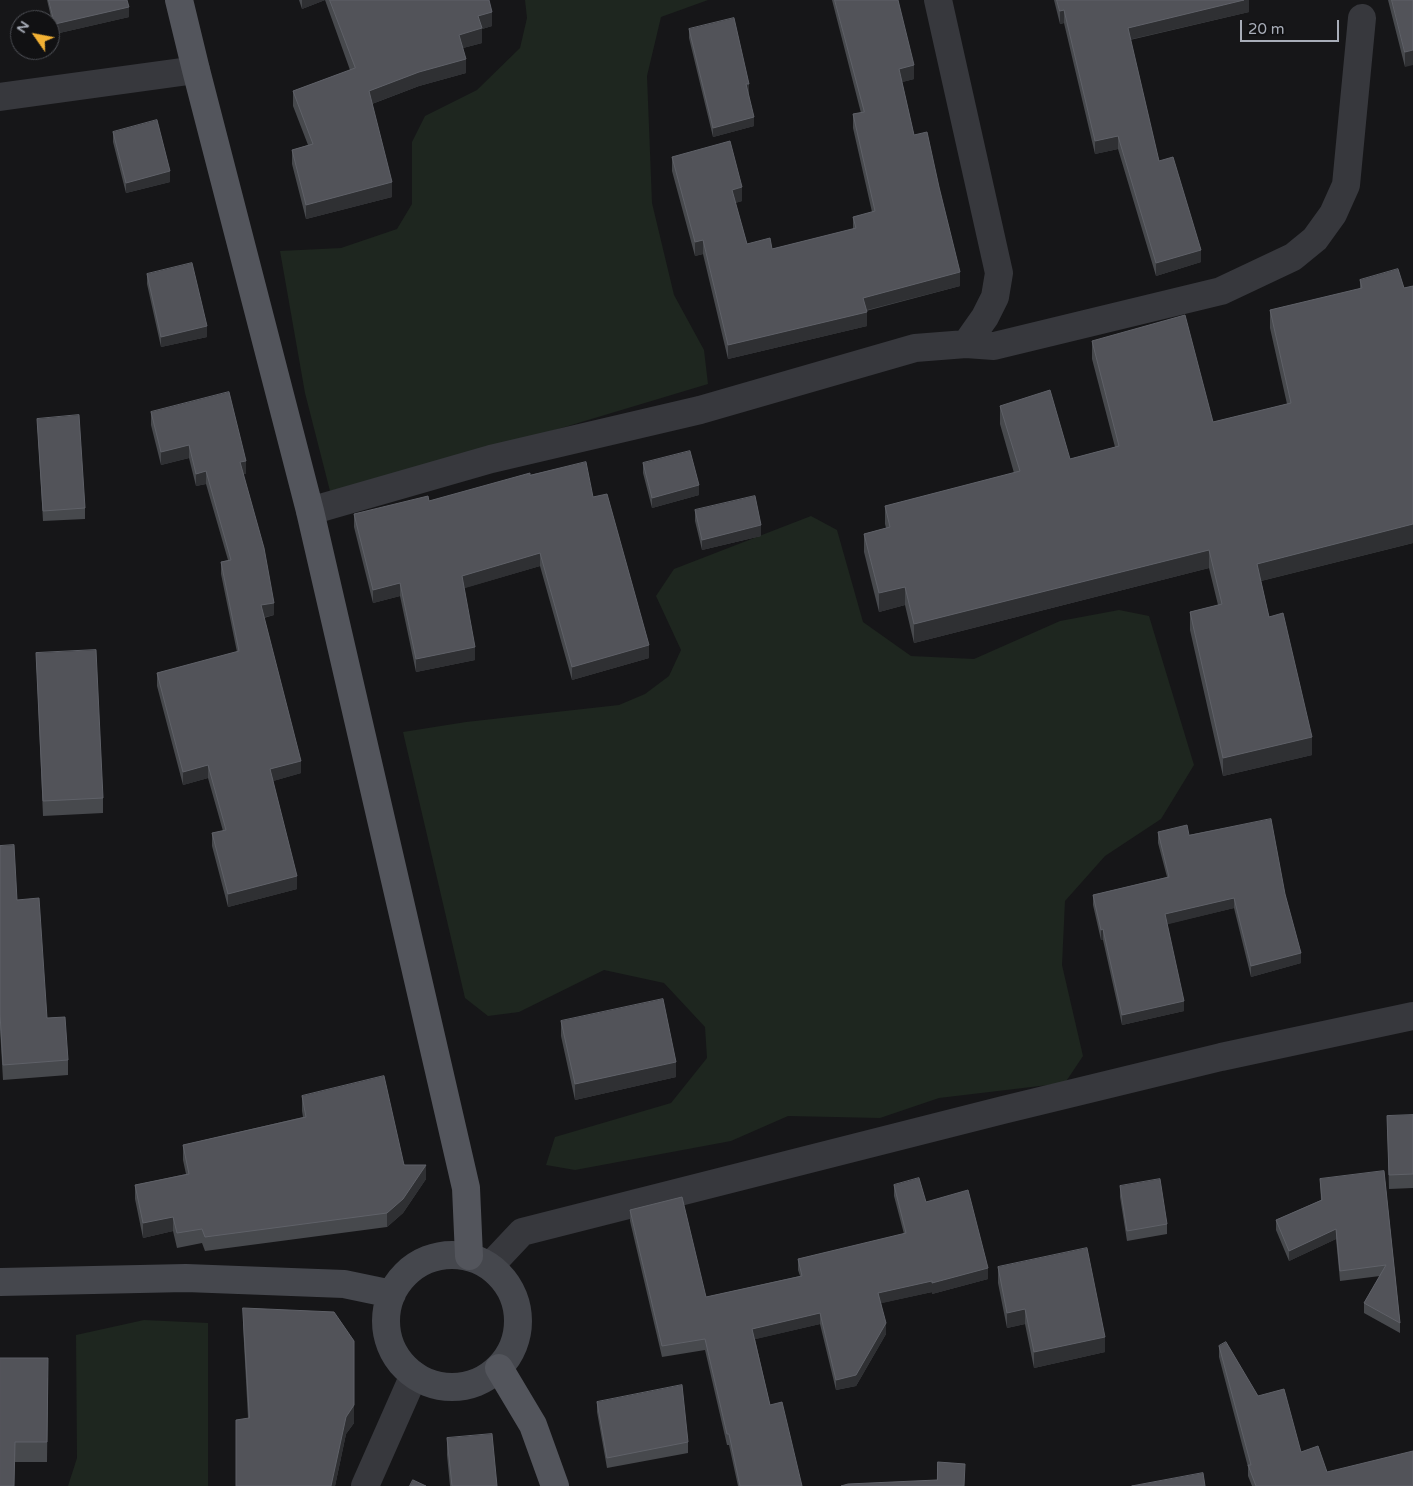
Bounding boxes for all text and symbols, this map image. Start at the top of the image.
north arrow [10,10,60,60]
scale bar [1243,10,1342,42]
text: N [13,18,33,36]
text: 20 m [1248,20,1285,38]

